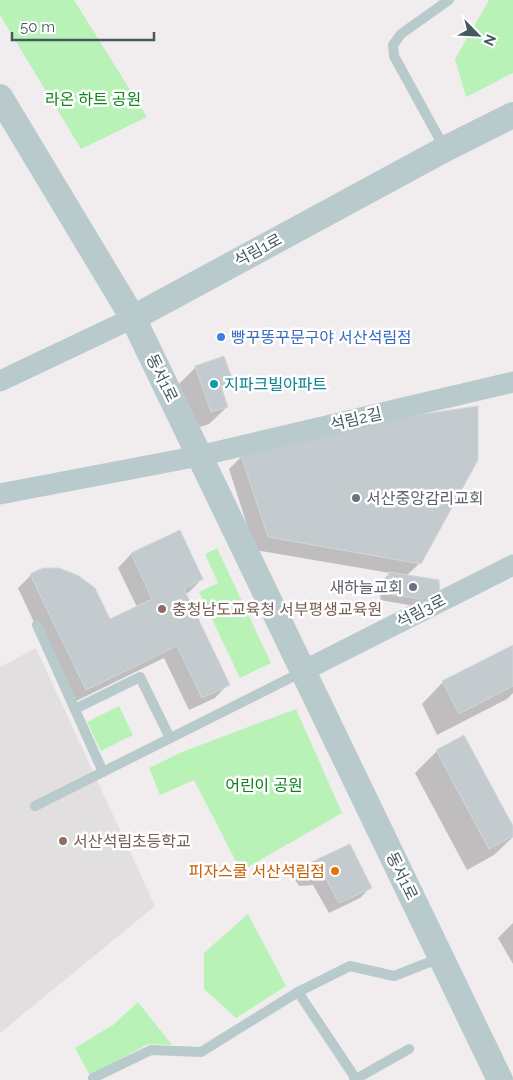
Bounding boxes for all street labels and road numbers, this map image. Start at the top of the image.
street label: 석림1로 [231,230,285,270]
street label: 동서1로 [142,351,182,405]
street label: 석림2길 [328,404,384,434]
street label: 석림3로 [393,590,449,631]
street label: 동서1로 [382,849,422,903]

